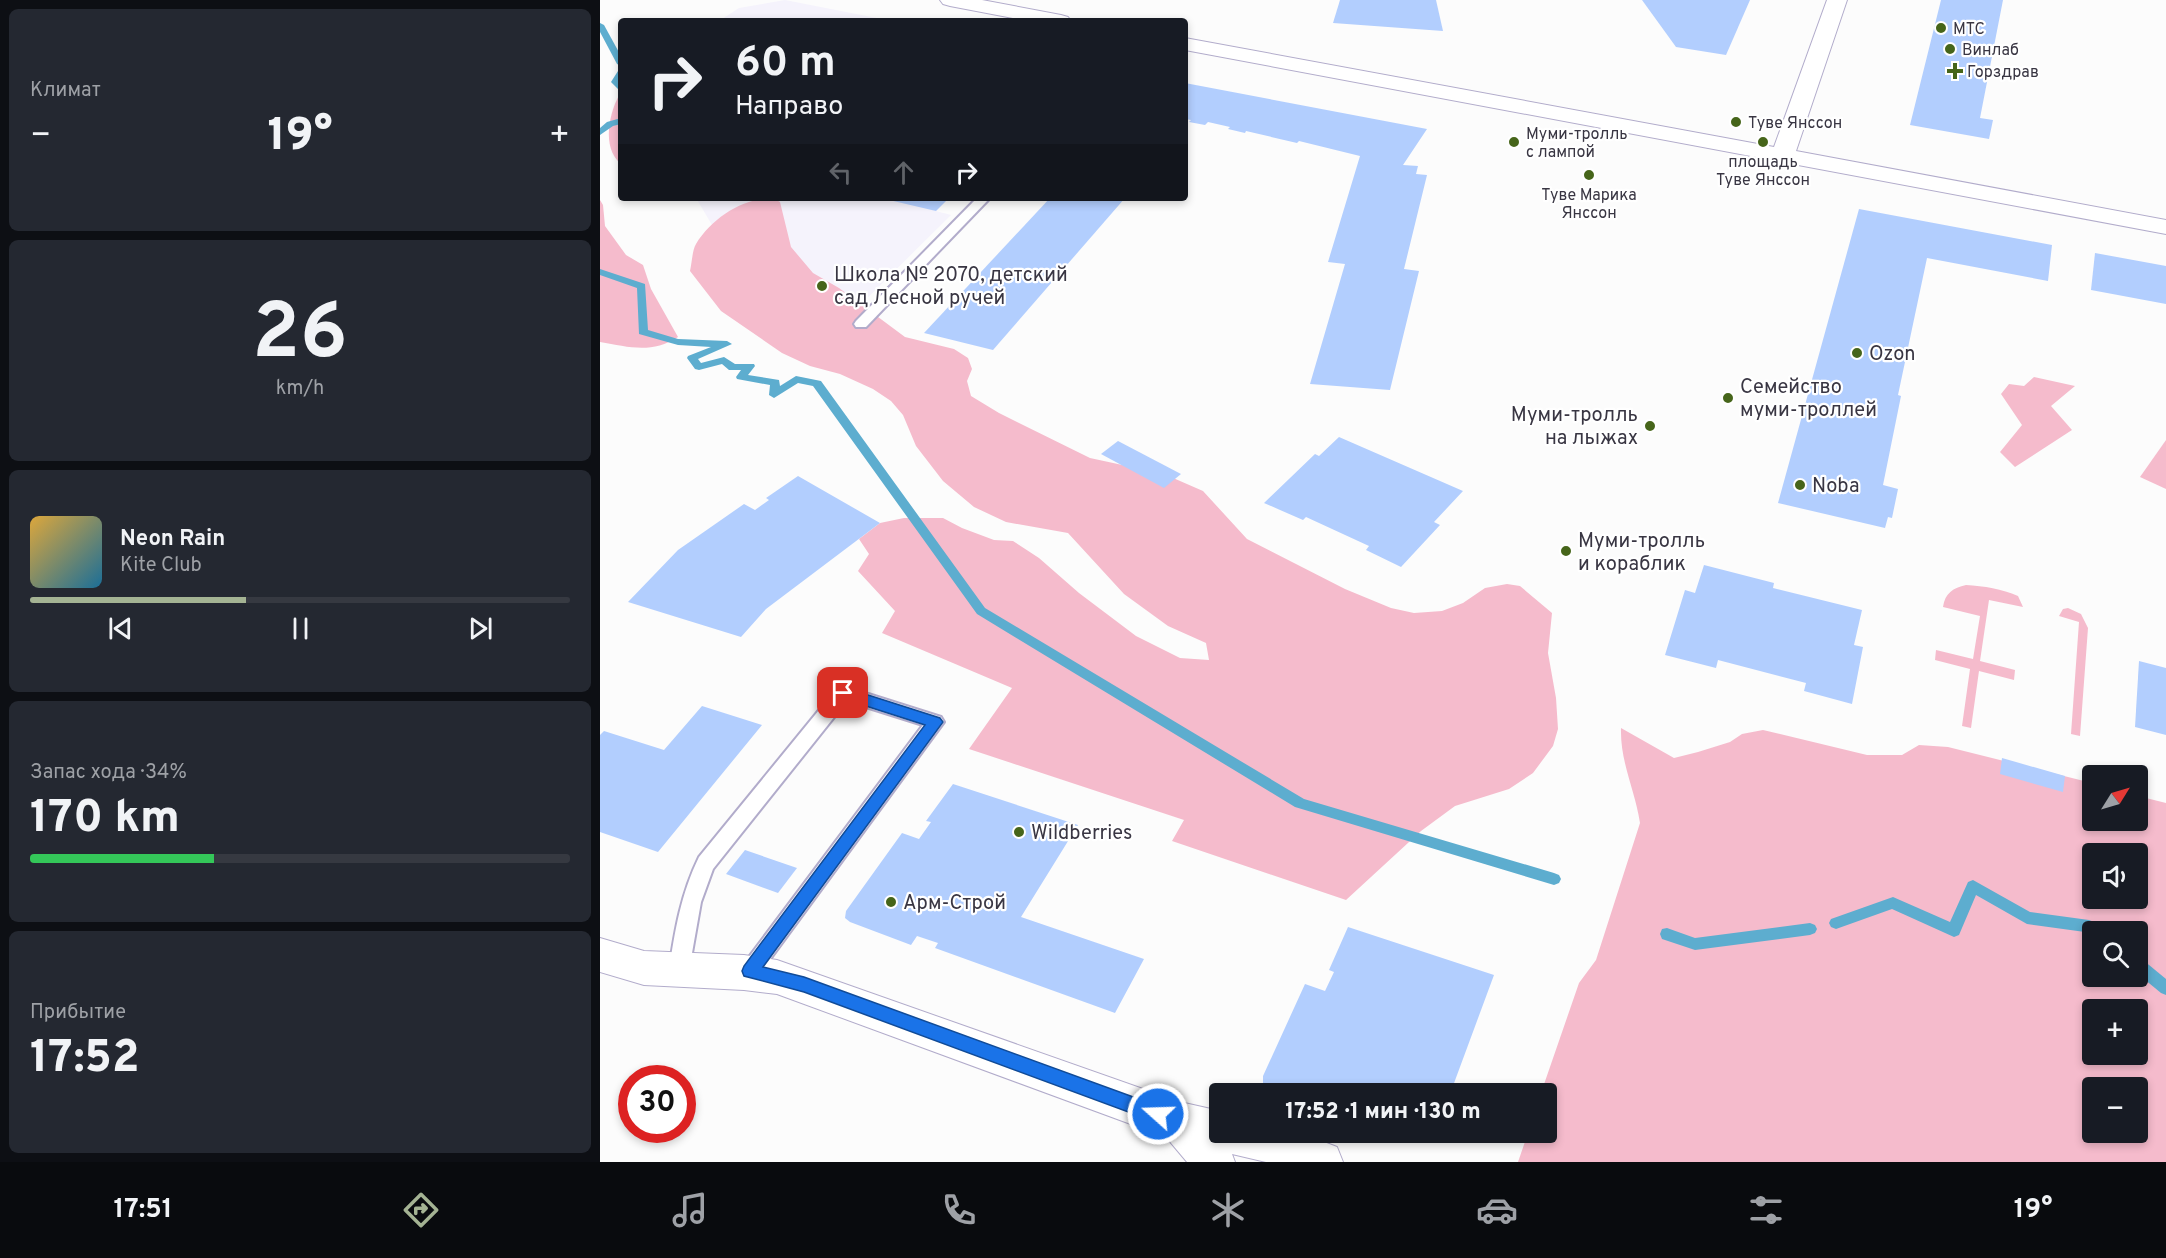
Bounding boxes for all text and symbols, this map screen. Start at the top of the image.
place label: МТС [1953,20,1985,40]
marker: МТС [1934,21,1948,35]
text: 60 m [735,38,836,91]
place label: Винлаб [1962,41,2019,61]
icon: right [636,42,714,120]
marker: Винлаб [1943,42,1957,56]
place label: Горздрав [1967,63,2039,83]
marker: Горздрав [1948,64,1962,78]
text: Климат [30,78,101,104]
text: Направо [735,90,843,124]
text: 19° [267,109,333,166]
place label: Туве Янссон [1748,114,1842,134]
marker: Туве Янссон [1729,115,1743,129]
text: − [30,116,51,158]
text: + [549,116,570,158]
place label: Муми-тролль с лампой [1526,125,1628,163]
marker: Муми-тролль с лампой [1507,135,1521,149]
marker: площадь Туве Янссон [1756,135,1770,149]
place label: площадь Туве Янссон [1716,153,1810,191]
icon: left [824,156,857,189]
icon: ahead [887,156,920,189]
icon: right [950,156,983,189]
marker: Туве Марика Янссон [1582,168,1596,182]
place label: Туве Марика Янссон [1541,186,1637,224]
place label: Школа № 2070, детский сад Лесной ручей [834,263,1068,312]
marker: Школа № 2070, детский сад Лесной ручей [815,279,829,293]
text: 26 [252,287,348,386]
place label: Ozon [1869,342,1915,368]
marker: Ozon [1850,346,1864,360]
place label: Семейство муми-троллей [1740,375,1877,424]
text: km/h [276,376,324,402]
marker: Семейство муми-троллей [1721,391,1735,405]
place label: Муми-тролль на лыжах [1511,403,1638,452]
marker: Муми-тролль на лыжах [1643,419,1657,433]
place label: Noba [1812,474,1859,500]
marker: Noba [1793,478,1807,492]
text: Neon Rain [120,526,225,553]
place label: Муми-тролль и кораблик [1578,529,1705,578]
marker: Муми-тролль и кораблик [1559,544,1573,558]
text: Kite Club [120,553,202,579]
icon: previous [104,612,137,645]
icon: pause [284,612,317,645]
icon: next [464,612,497,645]
pin [817,667,868,718]
icon: arrive [826,676,859,709]
text: Запас хода · 34% [30,760,187,786]
north arrow [2082,765,2148,831]
map controls [2082,765,2148,1143]
text: 170 km [30,791,180,848]
place label: Wildberries [1031,821,1132,847]
marker: Wildberries [1012,825,1026,839]
button: sound [2082,843,2148,909]
place label: Арм-Строй [903,891,1006,917]
marker: Арм-Строй [884,895,898,909]
button: search [2082,921,2148,987]
button: + [2082,999,2148,1065]
text: Прибытие [30,1000,126,1026]
text: 17:52 [30,1031,140,1088]
speed limit sign: 30 [618,1065,696,1143]
button: − [2082,1077,2148,1143]
position arrow [1126,1082,1190,1146]
text: 17:52 · 1 мин · 130 m [1285,1099,1481,1126]
icon: directions [400,1189,442,1231]
icon: music [669,1189,711,1231]
icon: phone [938,1189,980,1231]
icon: climate [1207,1189,1249,1231]
icon: car [1476,1189,1518,1231]
icon: filters [1745,1189,1787,1231]
text: 17:51 [114,1193,173,1227]
text: 19° [2014,1193,2052,1227]

